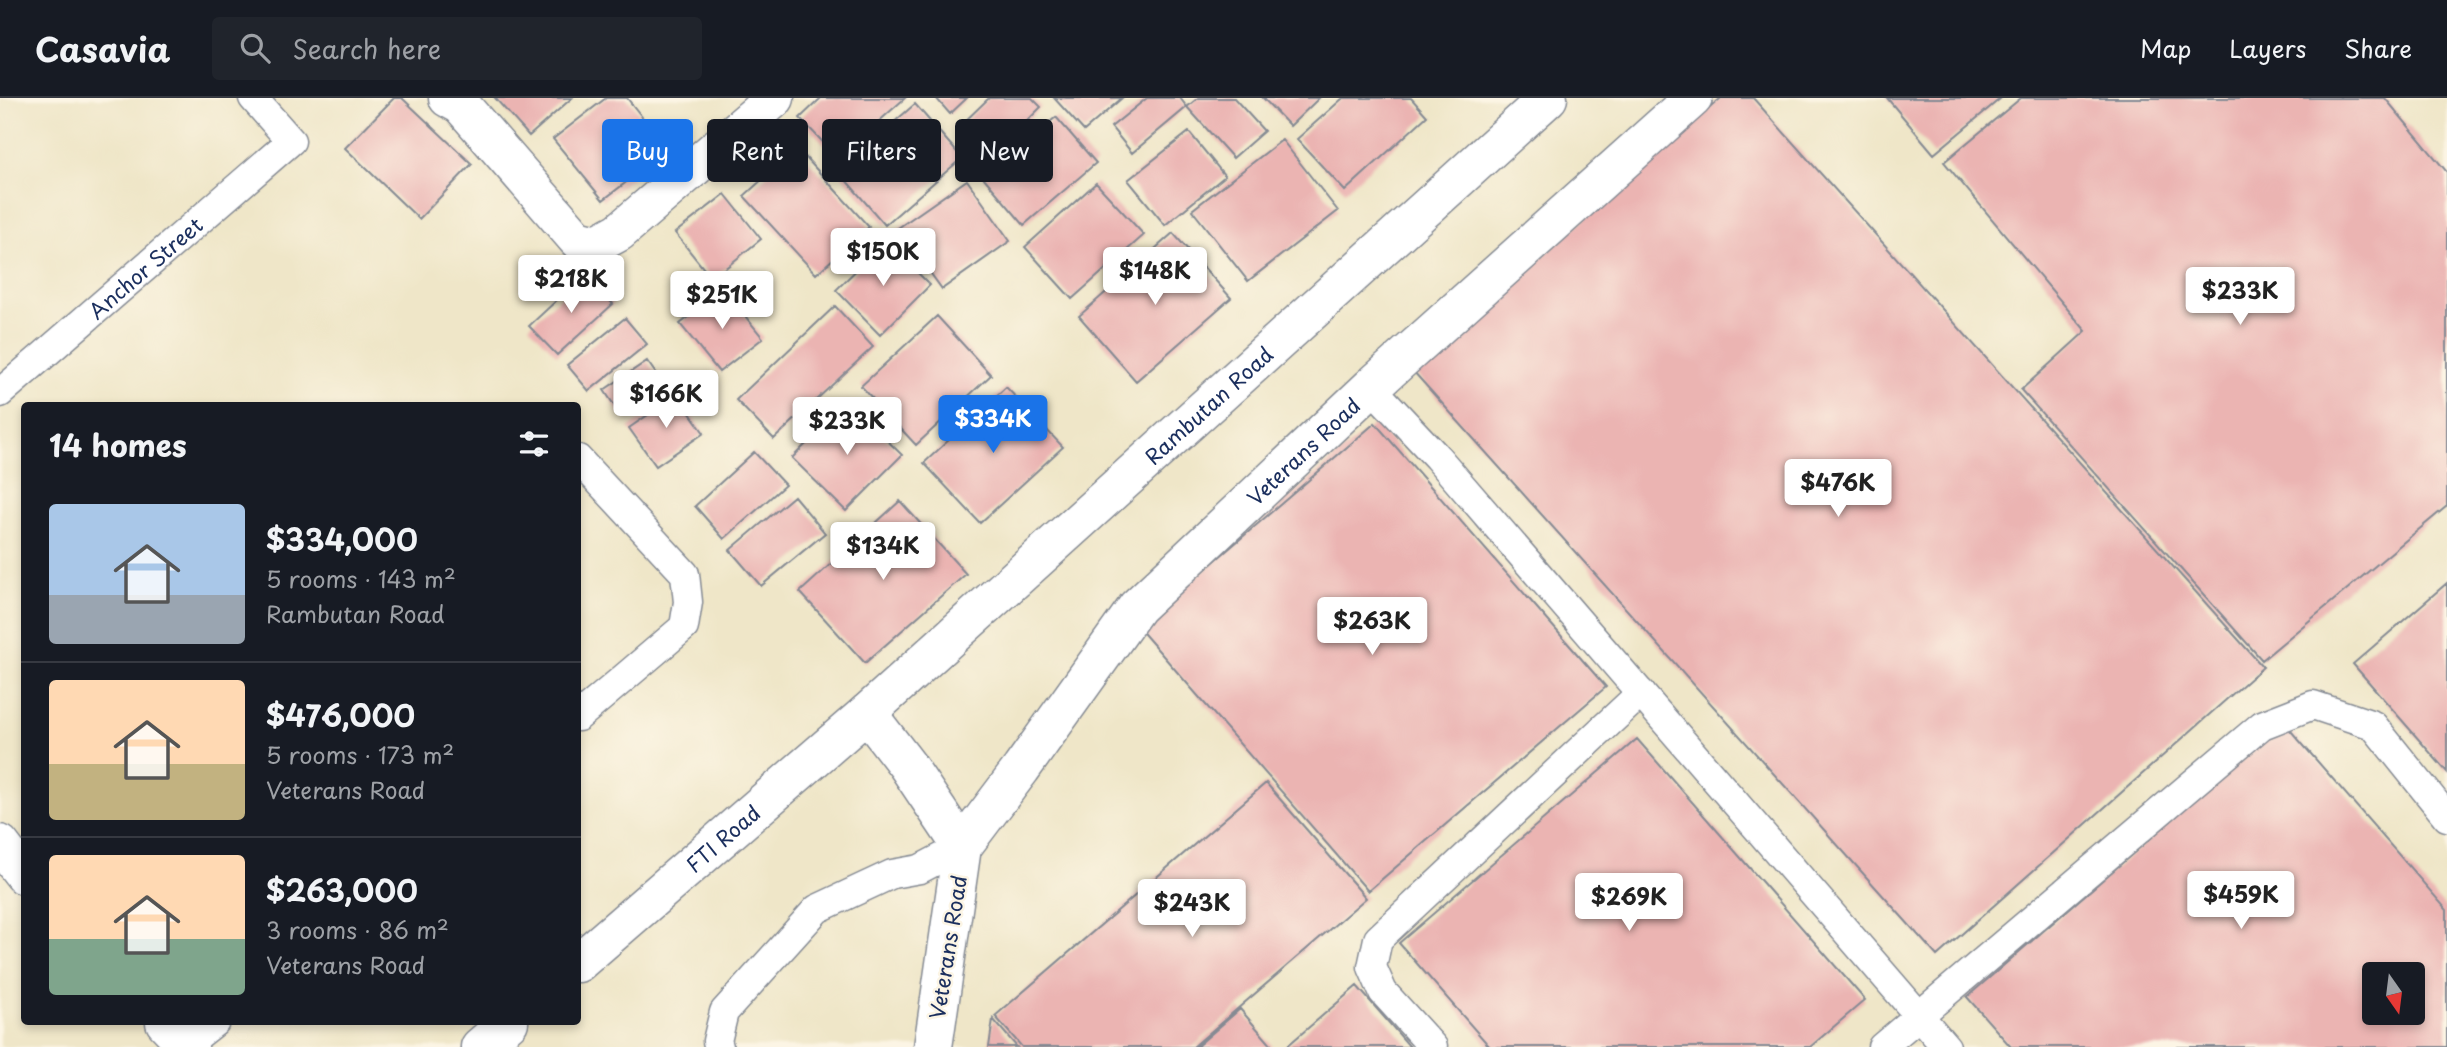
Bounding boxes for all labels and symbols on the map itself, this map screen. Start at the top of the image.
street label: Anchor Street [81,209,209,326]
pin: $150K [834,228,932,288]
pin: $148K [1106,248,1204,307]
pin: $218K [522,256,620,315]
pin: $233K [2191,268,2289,327]
pin: $251K [673,272,771,331]
street label: Rambutan Road [1137,338,1280,471]
pin: $166K [617,370,715,430]
street label: Veterans Road [1239,389,1367,512]
pin: $334K [944,396,1042,455]
pin: $233K [798,398,896,457]
pin: $476K [1789,460,1887,519]
pin: $134K [834,522,932,582]
pin: $263K [1323,598,1421,657]
street label: FTI Road [678,797,767,879]
pin: $459K [2192,872,2290,931]
street label: Veterans Road [920,873,974,1021]
pin: $269K [1580,874,1678,933]
pin: $243K [1143,880,1241,939]
north arrow [2362,962,2426,1026]

